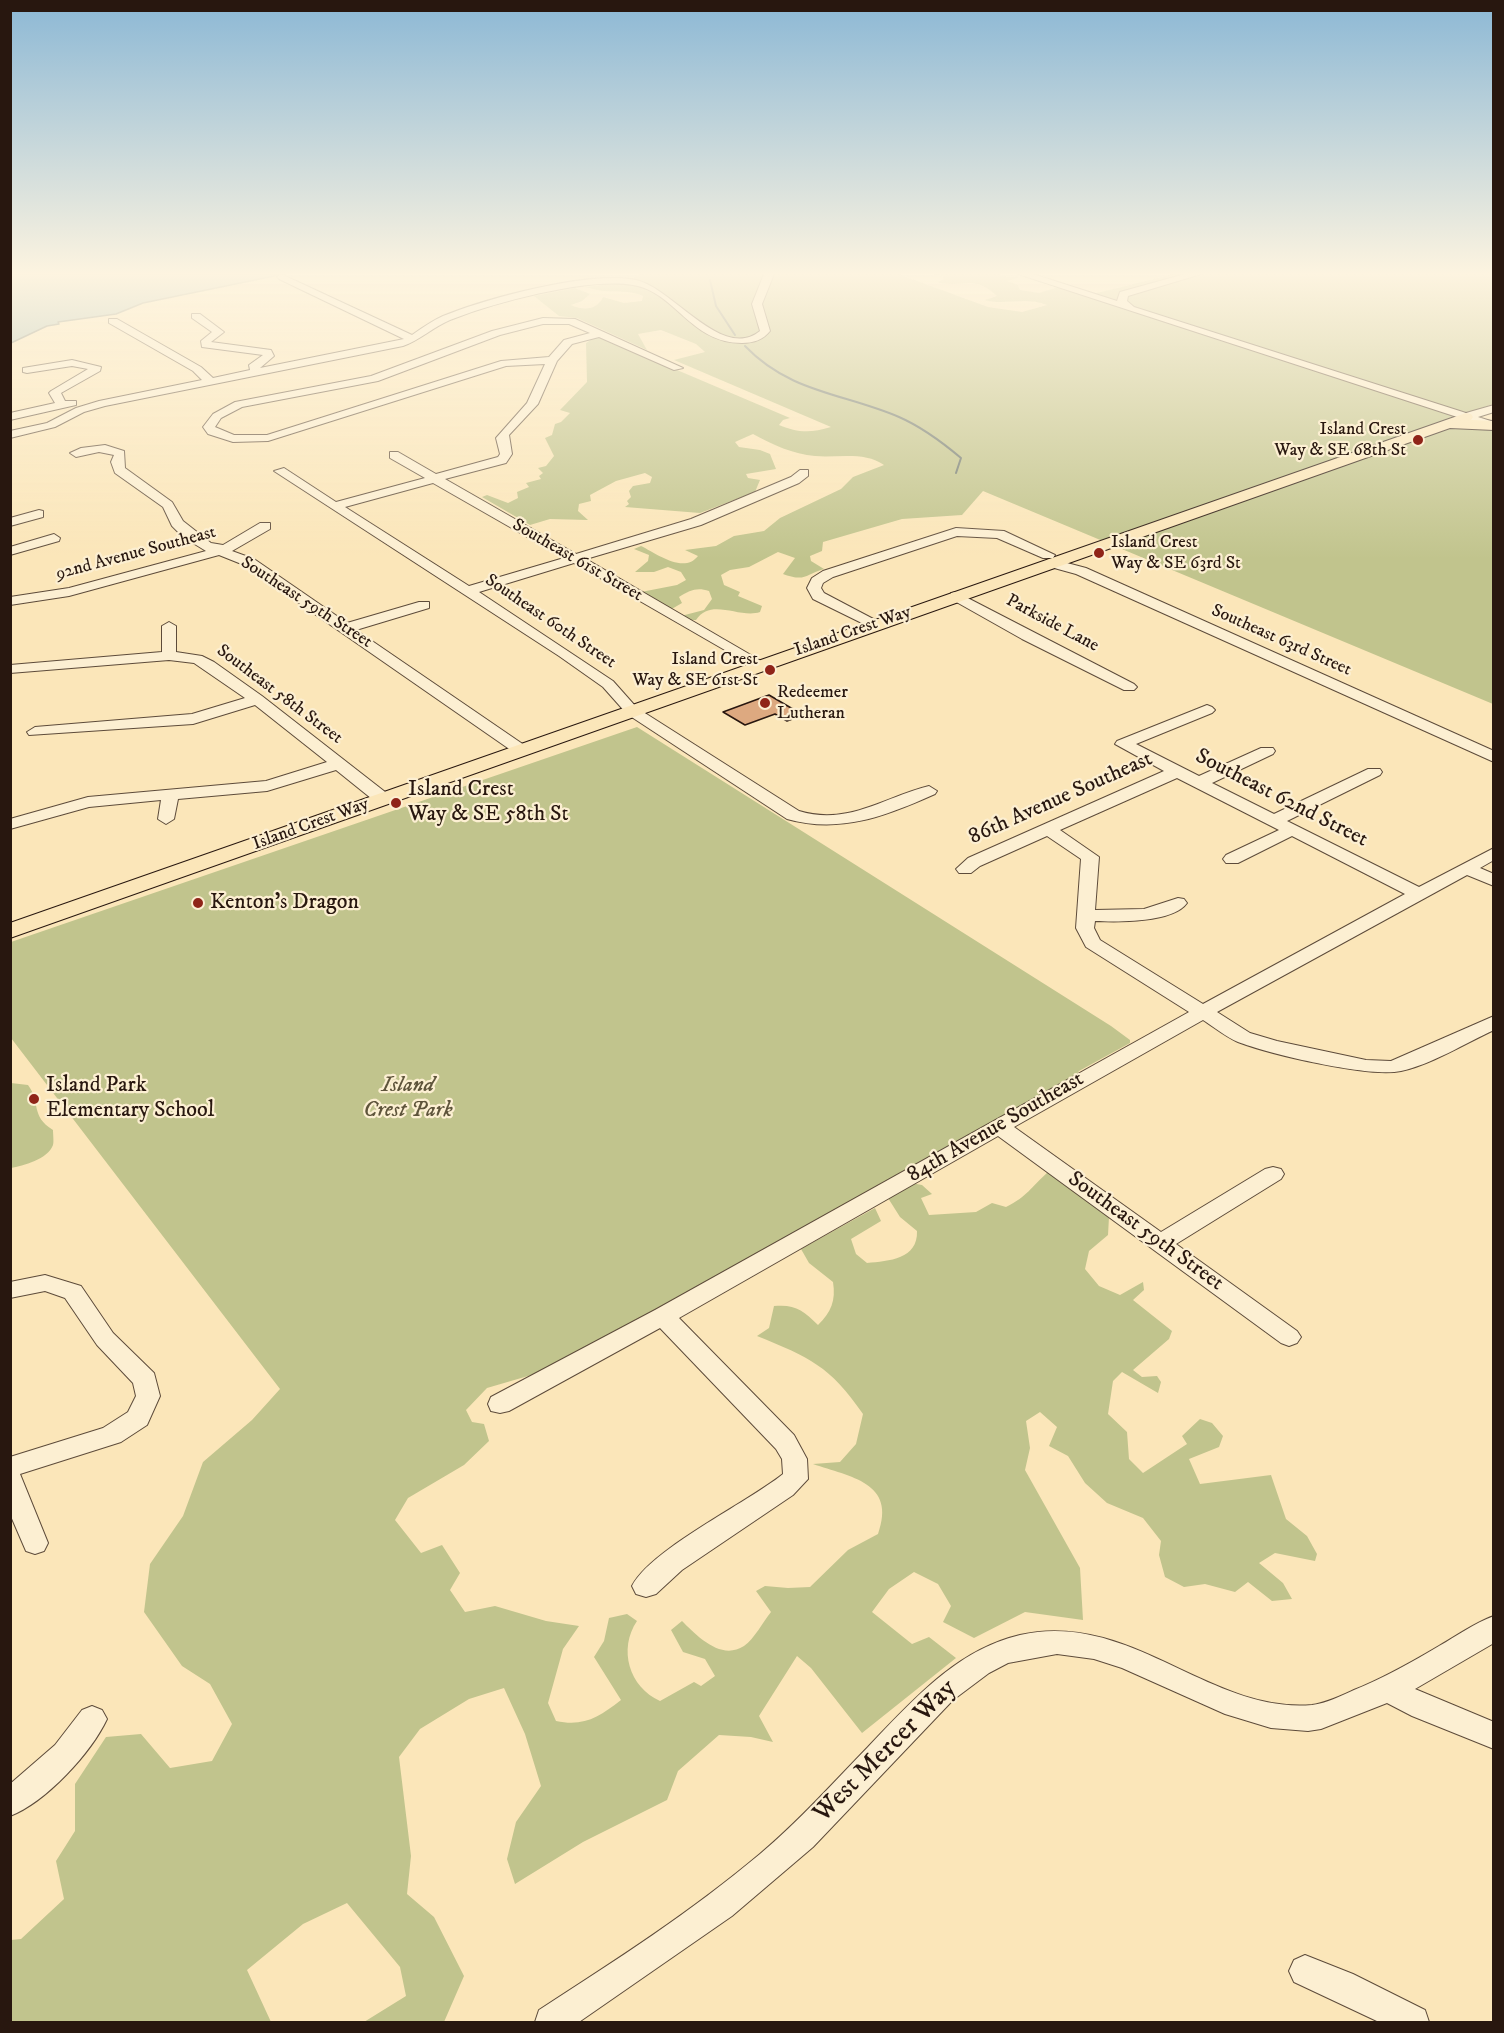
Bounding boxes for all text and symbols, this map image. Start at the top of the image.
place label: Island Crest Way & SE 68th St [1274,419,1406,462]
marker: Island Crest Way & SE 68th St [1411,433,1425,447]
street label: Southeast 61st Street [508,515,646,607]
street label: 92nd Avenue Southeast [54,522,218,586]
place label: Island Crest Way & SE 63rd St [1111,532,1241,574]
marker: Island Crest Way & SE 63rd St [1092,546,1106,560]
street label: Southeast 59th Street [236,552,376,654]
street label: Southeast 60th Street [480,570,620,674]
street label: Parkside Lane [1002,591,1102,657]
street label: Southeast 63rd Street [1208,600,1354,682]
street label: Island Crest Way [792,602,914,662]
street label: Southeast 58th Street [212,641,346,749]
place label: Island Crest Way & SE 61st St [632,649,758,692]
marker: Island Crest Way & SE 61st St [763,663,777,677]
place label: Redeemer Lutheran [777,682,848,724]
marker: Redeemer Lutheran [758,696,772,710]
street label: Southeast 62nd Street [1190,744,1372,854]
street label: 86th Avenue Southeast [965,747,1157,851]
place label: Island Crest Way & SE 58th St [408,777,568,828]
street label: Island Crest Way [250,794,372,856]
marker: Island Crest Way & SE 58th St [389,796,403,810]
place label: Kenton's Dragon [210,890,359,916]
marker: Kenton's Dragon [191,896,205,910]
street label: 84th Avenue Southeast [903,1067,1089,1189]
place label: Island Park Elementary School [46,1073,214,1124]
park label: Island Crest Park [363,1073,453,1124]
marker: Island Park Elementary School [27,1092,41,1106]
street label: Southeast 59th Street [1062,1167,1228,1297]
street label: West Mercer Way [808,1674,964,1830]

